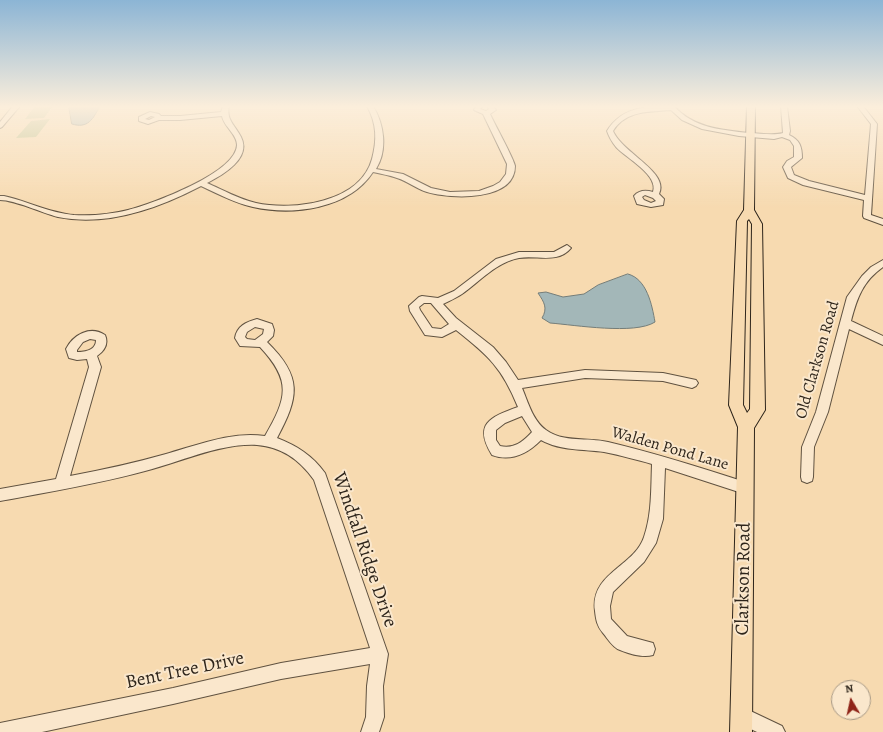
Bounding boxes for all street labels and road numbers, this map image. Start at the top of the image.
street label: Old Clarkson Road [792,299,844,421]
street label: Walden Pond Lane [609,423,731,475]
street label: Windfall Ridge Drive [327,470,401,630]
street label: Clarkson Road [732,522,756,636]
street label: Bent Tree Drive [124,647,246,695]

